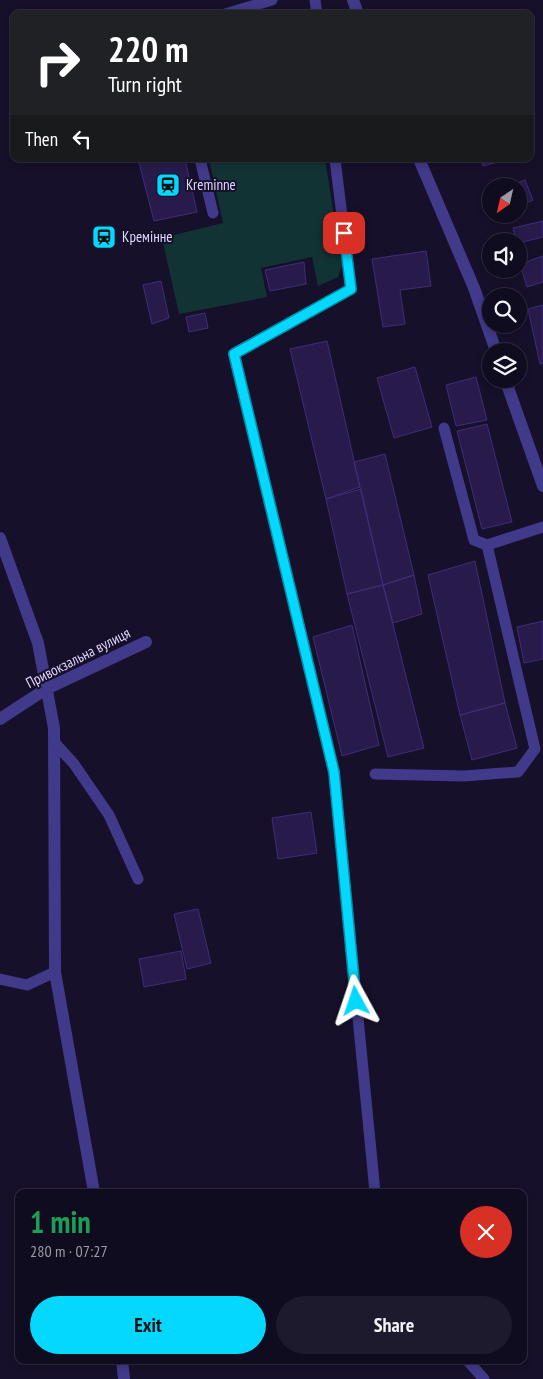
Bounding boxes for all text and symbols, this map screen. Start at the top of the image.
text: 220 m [108,26,189,72]
icon: right [25,30,90,95]
text: Turn right [108,70,182,98]
icon: left [68,125,96,153]
text: Then [25,127,58,151]
station icon: Kreminne [155,172,181,198]
place label: Kreminne [186,175,236,194]
north arrow [482,178,528,222]
map controls [482,178,527,388]
pin [323,212,365,254]
icon: arrive [330,219,358,247]
station icon: Кремінне [91,224,117,250]
place label: Кремінне [122,227,172,246]
button: sound [482,233,527,278]
button: search [482,288,527,333]
button: layers [482,343,527,388]
street label: Привокзальна вулиця [22,623,133,692]
position arrow [329,974,381,1026]
text: 1 min [30,1202,91,1241]
button: close [460,1206,512,1258]
text: 280 m · 07:27 [30,1241,108,1261]
button: Exit [30,1296,266,1354]
button: Share [276,1296,512,1354]

